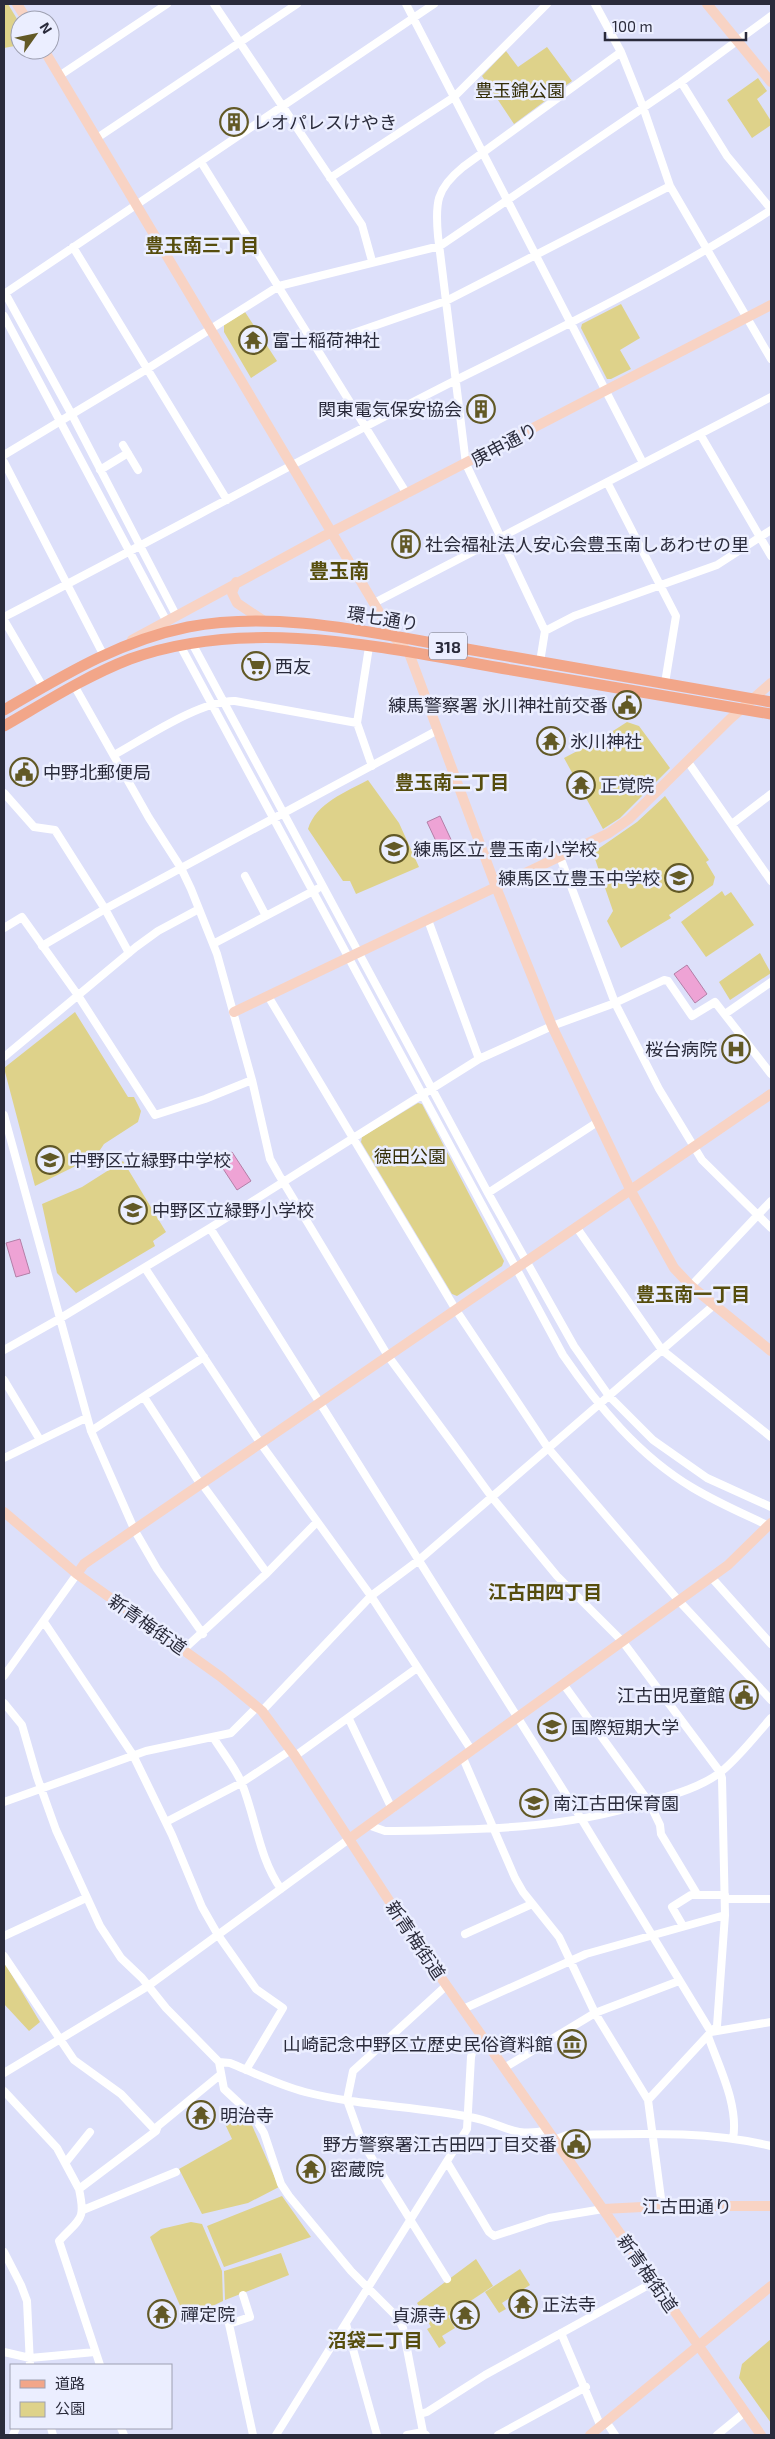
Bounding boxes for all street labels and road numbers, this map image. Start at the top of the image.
street label: 庚申通り [467,417,541,471]
street label: 環七通り [346,602,420,634]
road number: 318 [429,632,467,659]
street label: 新青梅街道 [105,1589,191,1659]
street label: 新青梅街道 [382,1897,450,1983]
street label: 江古田通り [642,2195,732,2217]
street label: 新青梅街道 [613,2230,683,2316]

